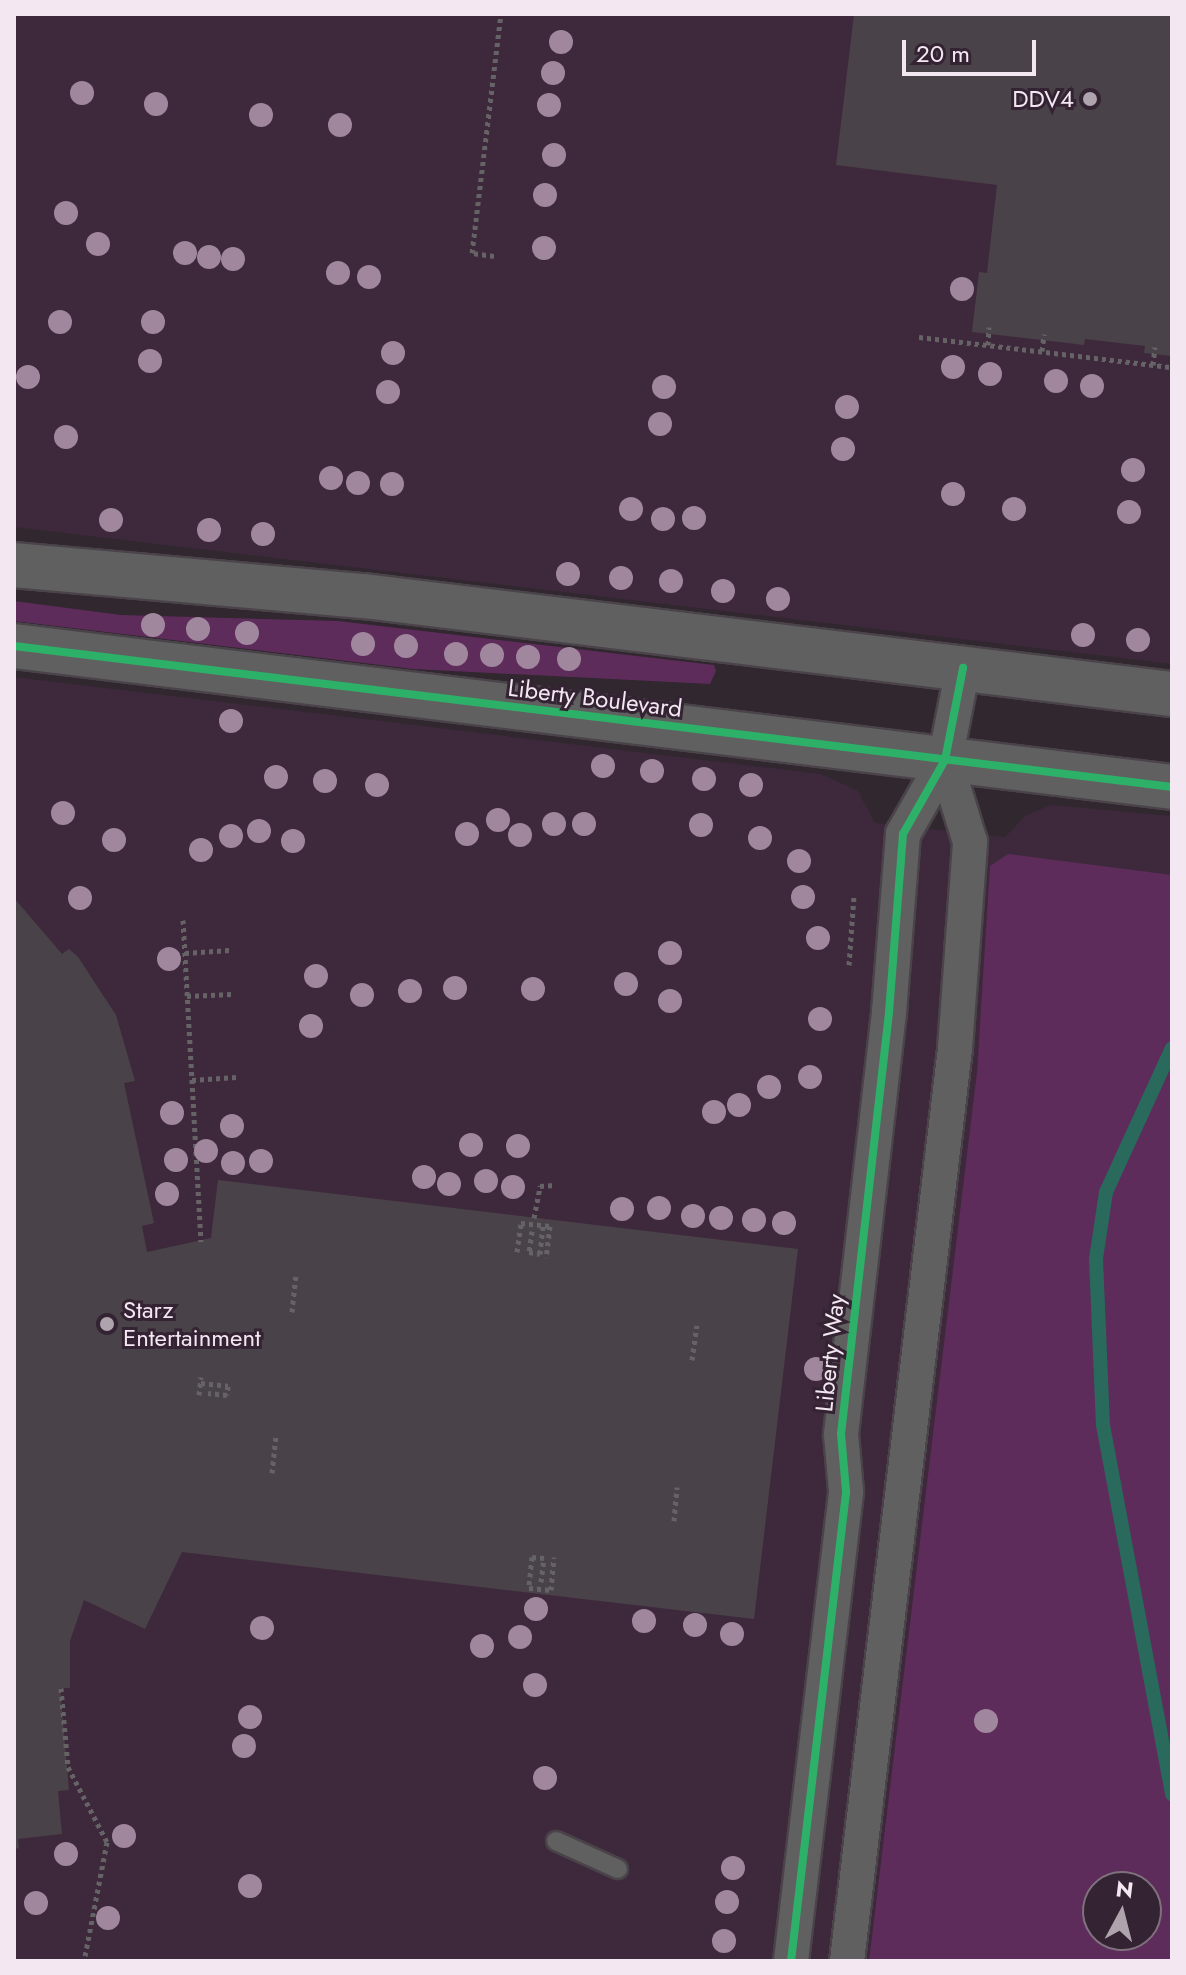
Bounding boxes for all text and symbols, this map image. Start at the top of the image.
scale bar [906,24,1040,74]
text: 20 m [916,36,970,71]
place label: DDV4 [1012,85,1074,113]
marker: DDV4 [1081,90,1099,108]
street label: Liberty Boulevard [506,673,684,723]
street label: Liberty Way [810,1293,850,1413]
place label: Starz Entertainment [123,1296,261,1352]
marker: Starz Entertainment [98,1315,116,1333]
north arrow [1082,1871,1162,1951]
text: N [1114,1872,1135,1906]

